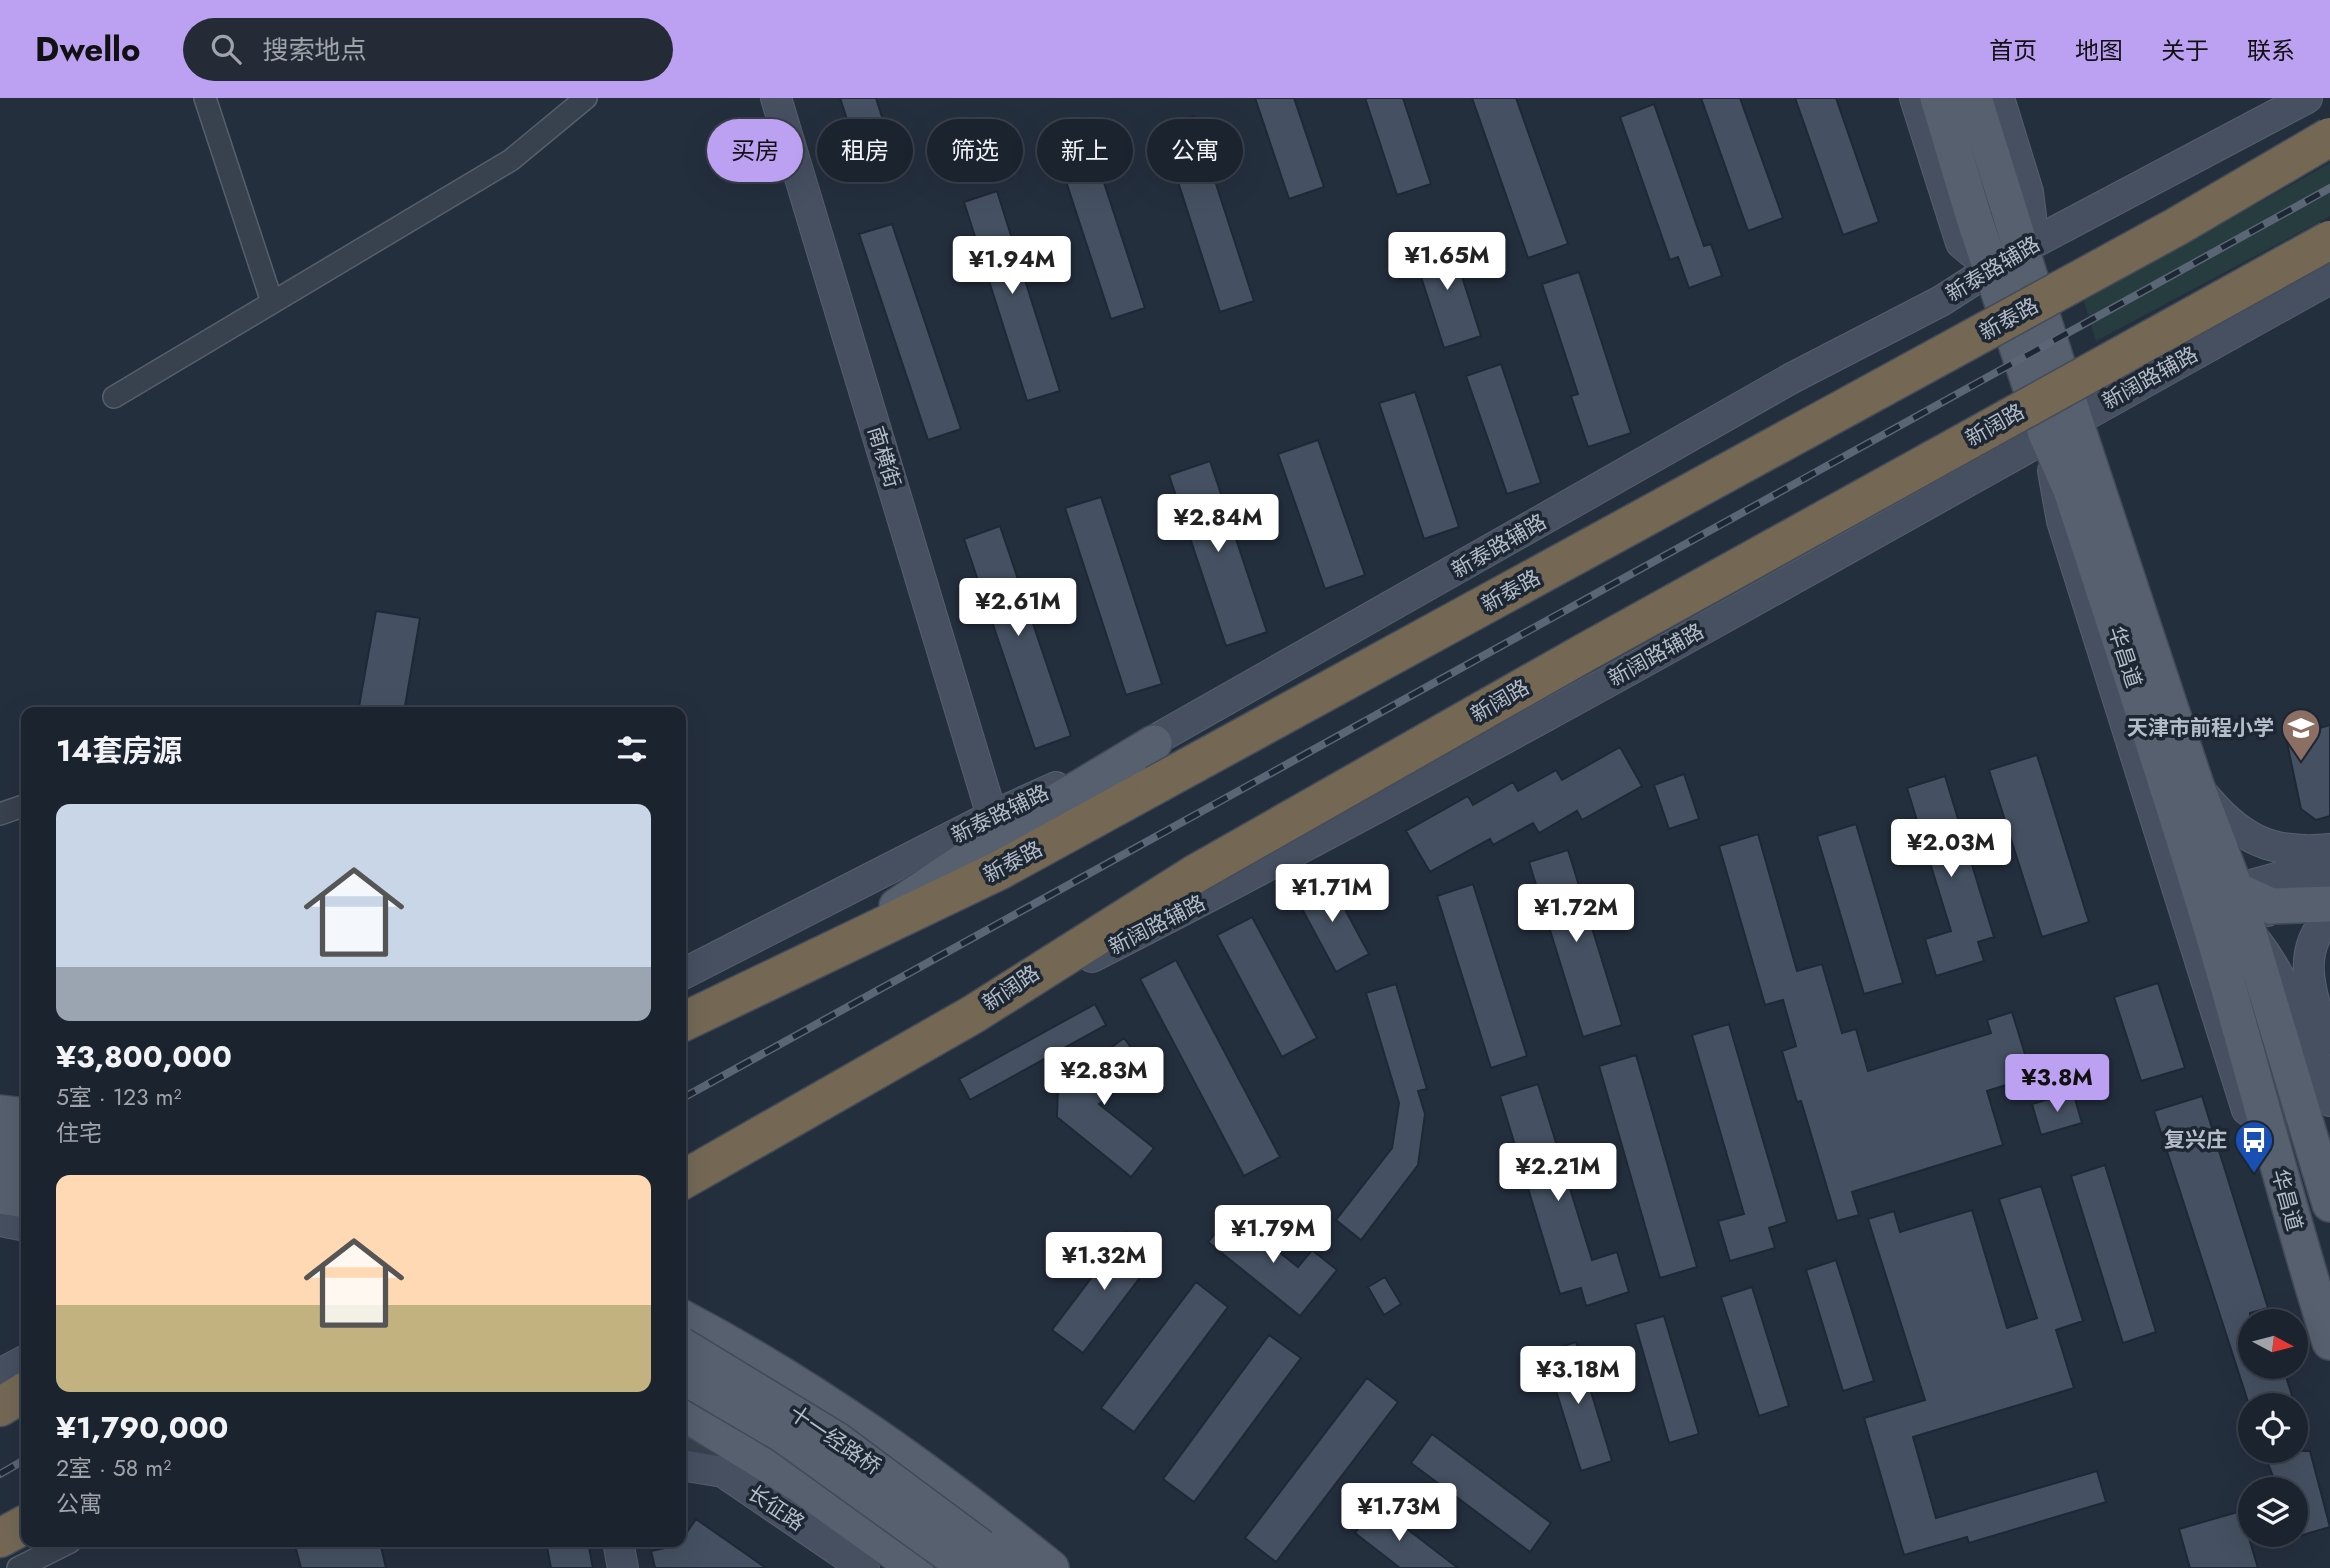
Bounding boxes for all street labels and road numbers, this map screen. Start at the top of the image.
street label: 新泰路辅路 [1940,229,2046,309]
street label: 新泰路 [1974,291,2044,347]
street label: 新阔路辅路 [2097,339,2203,417]
street label: 新阔路 [1960,397,2030,453]
street label: 南横街 [860,422,908,492]
street label: 新泰路辅路 [1446,507,1552,585]
street label: 新泰路 [1476,563,1546,619]
street label: 新阔路辅路 [1603,616,1709,694]
street label: 华昌道 [2101,622,2149,692]
street label: 新阔路 [1465,672,1535,730]
street label: 新泰路辅路 [946,778,1054,850]
street label: 新泰路 [978,834,1048,890]
street label: 新阔路辅路 [1103,888,1211,962]
street label: 新阔路 [976,958,1046,1018]
street label: 华昌道 [2264,1166,2310,1234]
street label: 十一经路桥 [783,1398,887,1482]
street label: 长征路 [741,1478,811,1538]

